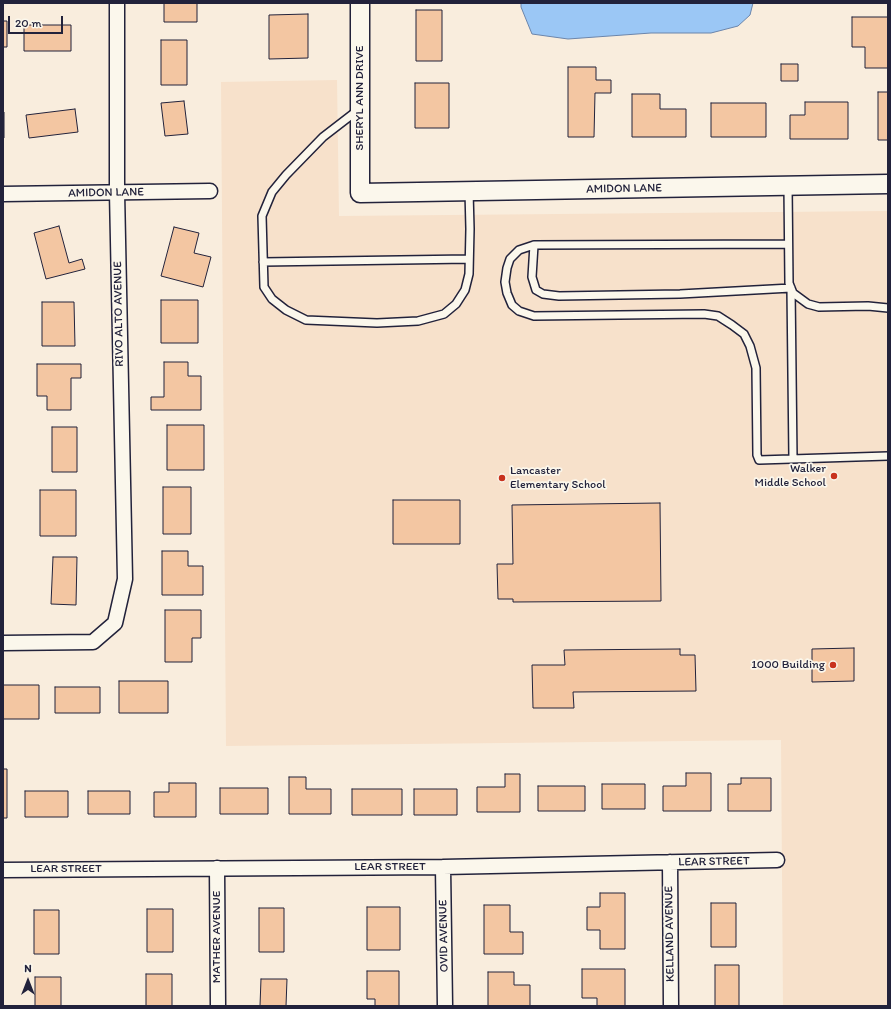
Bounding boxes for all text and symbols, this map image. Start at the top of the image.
scale bar [10,8,65,34]
text: 20 m [15,16,42,30]
street label: SHERYL ANN DRIVE [353,46,367,150]
street label: AMIDON LANE [586,181,662,197]
street label: AMIDON LANE [68,185,144,201]
street label: RIVO ALTO AVENUE [111,261,127,367]
place label: Walker Middle School [755,462,826,490]
place label: Lancaster Elementary School [510,464,606,492]
marker: Walker Middle School [829,471,839,481]
marker: Lancaster Elementary School [497,473,507,483]
place label: 1000 Building [751,658,825,672]
marker: 1000 Building [828,660,838,670]
street label: LEAR STREET [678,854,750,870]
street label: LEAR STREET [354,860,426,874]
street label: LEAR STREET [30,862,102,876]
street label: KELLAND AVENUE [662,886,678,982]
street label: MATHER AVENUE [210,891,224,983]
street label: OVID AVENUE [436,899,452,973]
north arrow [8,961,48,1001]
text: N [24,962,32,975]

